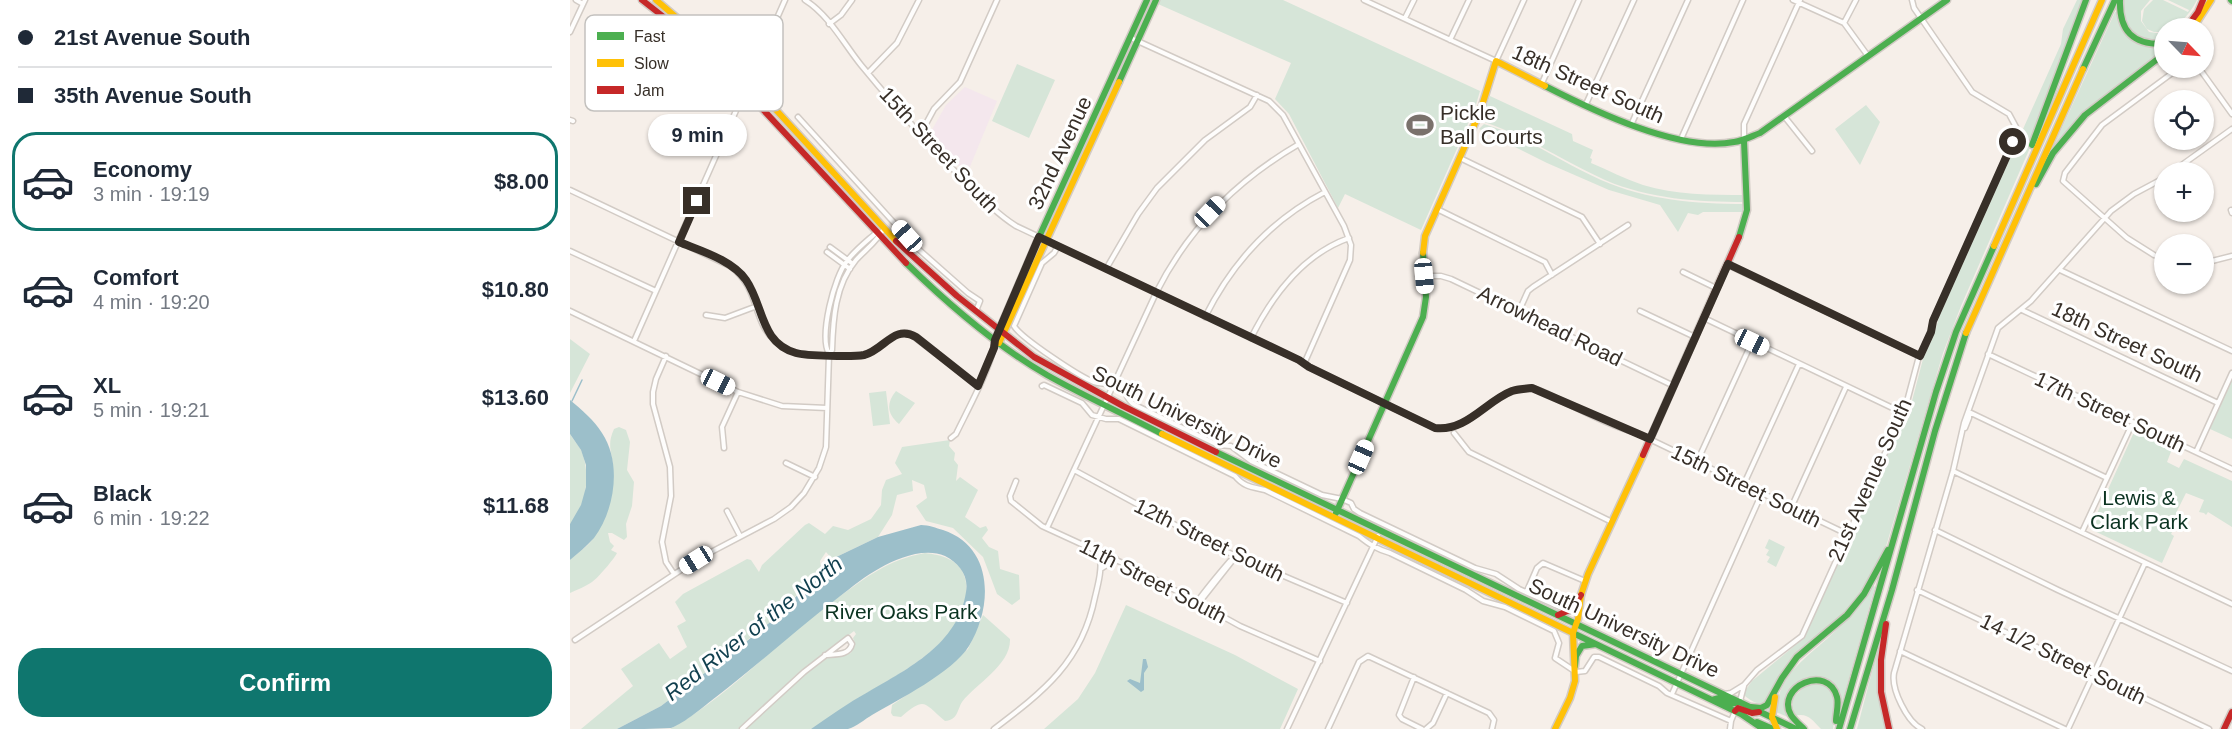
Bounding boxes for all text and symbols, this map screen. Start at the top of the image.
legend [585,15,783,111]
north arrow [2154,18,2214,78]
map controls [2154,18,2214,294]
text: 21st Avenue South [54,25,250,50]
text: Fast [634,28,666,45]
street label: 18th Street South [1509,40,1668,127]
text: Slow [634,55,669,72]
text: Jam [634,82,664,99]
street label: 15th Street South [875,82,1004,217]
text: 35th Avenue South [54,83,252,108]
button: locate [2154,90,2214,150]
street label: 32nd Avenue [1023,93,1096,213]
place label: Pickle Ball Courts [1440,101,1543,148]
sports icon: Pickle Ball Courts [1405,110,1435,140]
callout: 9 min [648,114,746,156]
text: 9 min [671,124,724,146]
route start [1999,128,2026,155]
icon: car [21,155,75,209]
text: Economy [93,157,192,182]
button: + [2154,162,2214,222]
text: $8.00 [494,169,549,194]
text: 3 min · 19:19 [93,183,210,205]
route end [683,187,710,214]
car [1191,193,1229,231]
car [888,217,926,255]
button: − [2154,234,2214,294]
car [1413,257,1435,295]
icon: car [21,263,75,317]
text: Comfort [93,265,179,290]
text: $10.80 [482,277,549,302]
street label: Arrowhead Road [1474,281,1626,370]
text: 4 min · 19:20 [93,291,210,313]
street label: 18th Street South [2048,297,2206,387]
car [1732,326,1772,358]
street label: South University Drive [1089,361,1286,472]
car [698,366,738,398]
street label: 17th Street South [2031,367,2189,457]
icon: car [21,371,75,425]
text: XL [93,373,121,398]
text: $13.60 [482,385,549,410]
street label: 21st Avenue South [1823,395,1916,565]
text: 5 min · 19:21 [93,399,210,421]
car [1345,437,1377,477]
street label: 15th Street South [1668,439,1825,532]
icon: car [21,479,75,533]
text: Black [93,481,152,506]
park label: Lewis & Clark Park [2090,486,2189,533]
text: $11.68 [483,493,549,518]
street label: 12th Street South [1131,493,1288,586]
text: 6 min · 19:22 [93,507,210,529]
street label: 11th Street South [1076,534,1231,628]
car [676,543,716,577]
water label: Red River of the North [659,551,847,706]
street label: South University Drive [1525,573,1723,682]
park label: River Oaks Park [825,600,978,623]
street label: 14 1/2 Street South [1977,609,2150,709]
button: Confirm [18,648,552,717]

